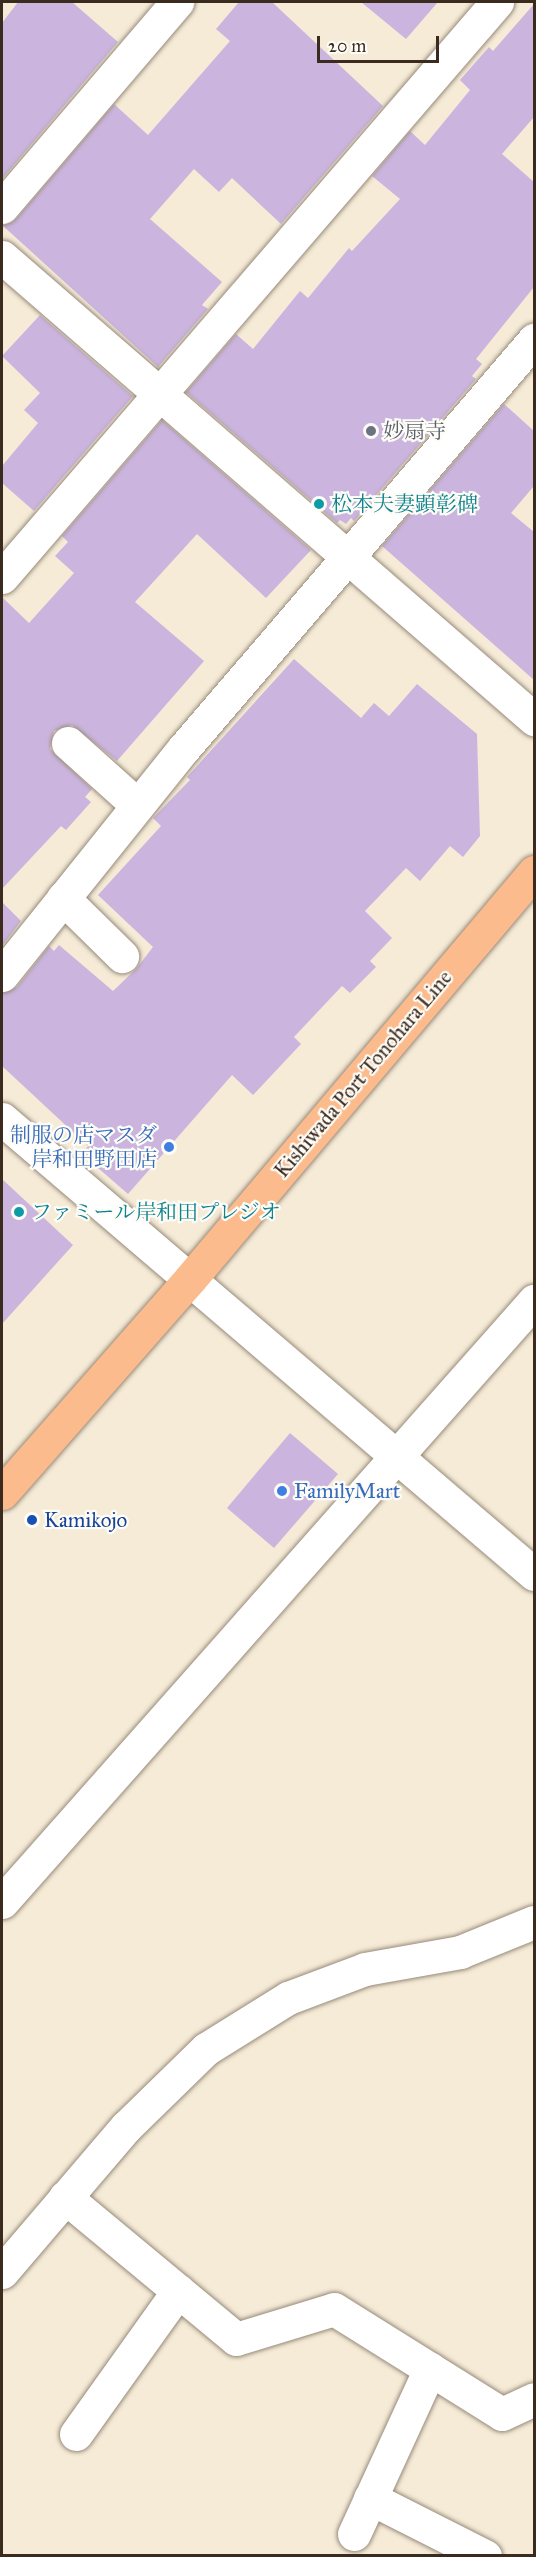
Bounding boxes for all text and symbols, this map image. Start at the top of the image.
scale bar [320,24,442,62]
text: 20 m [328,35,366,57]
place label: 妙扇寺 [383,418,446,444]
marker: 妙扇寺 [364,424,378,438]
place label: 松本夫妻顕彰碑 [331,491,478,517]
marker: 松本夫妻顕彰碑 [312,497,326,511]
street label: Kishiwada Port Tonohara Line [269,965,457,1183]
place label: 制服の店マスダ 岸和田野田店 [10,1122,157,1172]
marker: 制服の店マスダ 岸和田野田店 [162,1140,176,1154]
place label: ファミール岸和田プレジオ [31,1199,283,1225]
marker: ファミール岸和田プレジオ [12,1205,26,1219]
place label: FamilyMart [294,1478,400,1504]
marker: FamilyMart [275,1484,289,1498]
place label: Kamikojo [44,1507,127,1533]
marker: Kamikojo [25,1513,39,1527]

